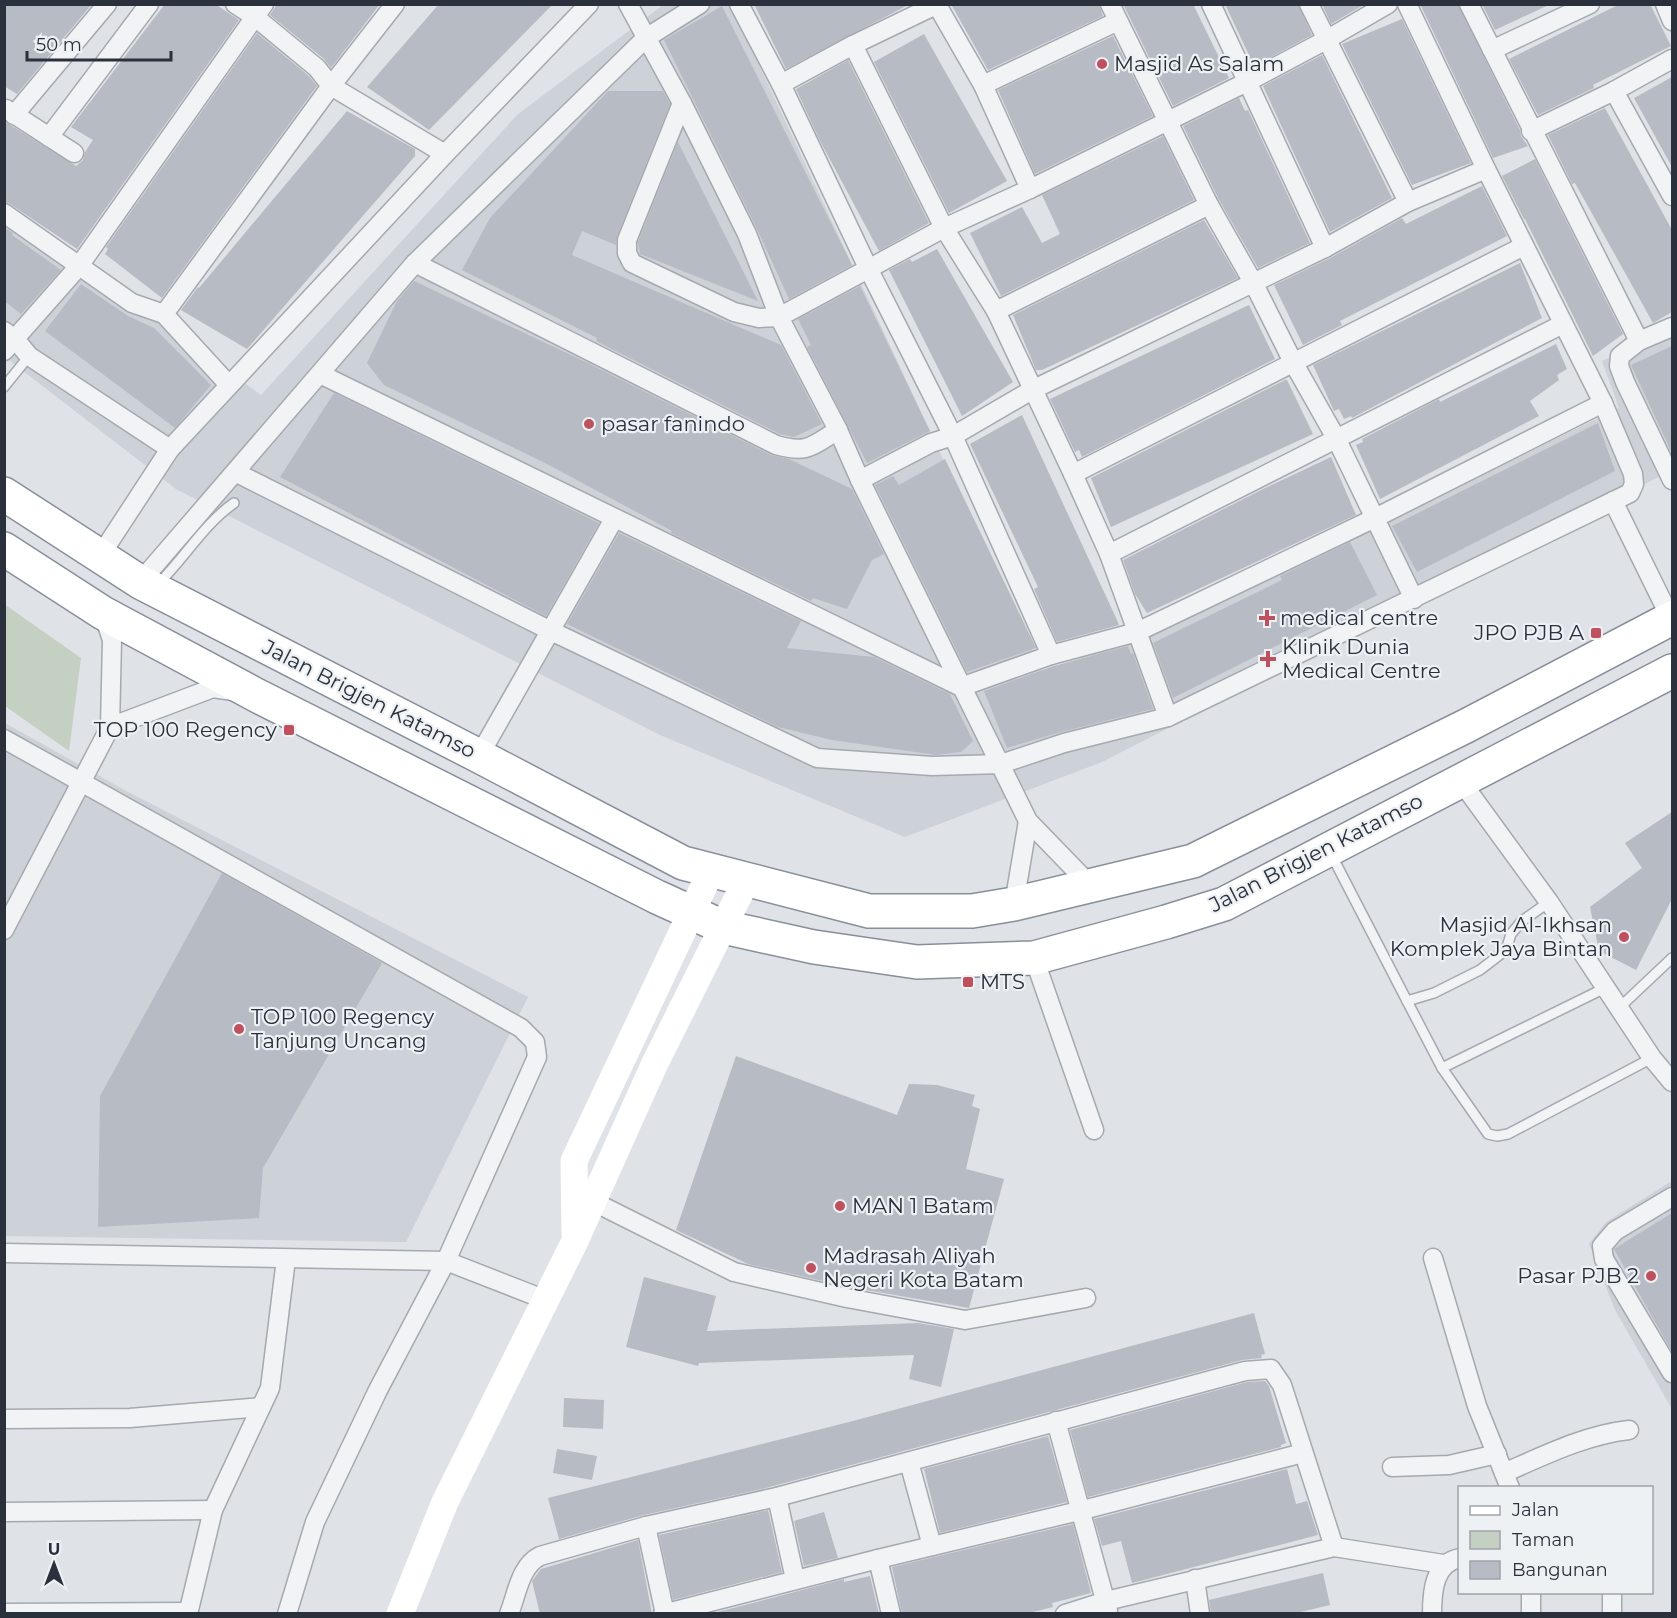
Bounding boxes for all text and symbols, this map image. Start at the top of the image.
scale bar [27,24,171,62]
text: 50 m [36,34,82,56]
place label: Masjid As Salam [1114,51,1284,76]
marker: Masjid As Salam [1095,57,1109,71]
place label: pasar fanindo [601,411,745,436]
marker: pasar fanindo [582,417,596,431]
place label: medical centre [1280,605,1438,630]
marker: medical centre [1258,609,1276,627]
place label: JPO PJB A [1473,620,1585,645]
marker: JPO PJB A [1589,626,1603,640]
street label: Jalan Brigjen Katamso [257,633,480,763]
place label: Klinik Dunia Medical Centre [1282,634,1441,683]
marker: Klinik Dunia Medical Centre [1259,650,1277,668]
place label: TOP 100 Regency [94,717,278,742]
marker: TOP 100 Regency [282,723,296,737]
street label: Jalan Brigjen Katamso [1204,788,1427,918]
place label: Masjid Al-Ikhsan Komplek Jaya Bintan [1390,912,1612,961]
marker: Masjid Al-Ikhsan Komplek Jaya Bintan [1617,930,1631,944]
place label: MTS [980,969,1025,994]
marker: MTS [961,975,975,989]
place label: TOP 100 Regency Tanjung Uncang [251,1004,435,1053]
marker: TOP 100 Regency Tanjung Uncang [232,1022,246,1036]
place label: MAN 1 Batam [852,1193,994,1218]
marker: MAN 1 Batam [833,1199,847,1213]
place label: Madrasah Aliyah Negeri Kota Batam [823,1243,1024,1292]
marker: Madrasah Aliyah Negeri Kota Batam [804,1261,818,1275]
place label: Pasar PJB 2 [1517,1263,1639,1288]
marker: Pasar PJB 2 [1644,1269,1658,1283]
legend [1458,1486,1653,1594]
text: Jalan [1511,1499,1559,1521]
text: Taman [1512,1529,1574,1551]
north arrow [24,1534,84,1594]
text: U [48,1540,60,1559]
text: Bangunan [1512,1559,1608,1581]

